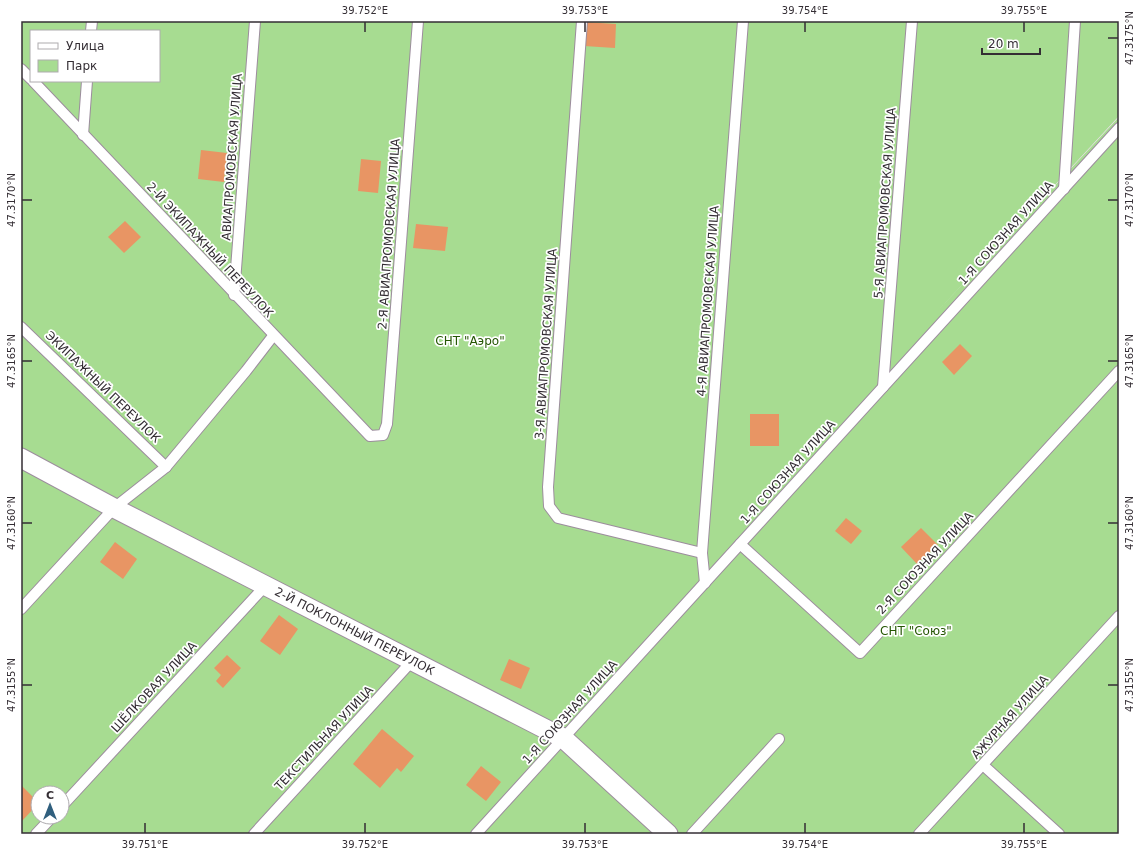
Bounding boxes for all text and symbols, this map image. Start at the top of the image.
text: 39.752°E [342,5,388,16]
text: 39.753°E [562,5,608,16]
text: 39.754°E [782,5,828,16]
text: 39.755°E [1001,5,1047,16]
text: 47.3175°N [1124,11,1135,65]
legend [30,30,160,82]
scale bar [982,30,1040,56]
text: 20 m [988,37,1019,51]
text: Улица [66,39,104,53]
text: Парк [66,59,97,73]
street label: АВИАПРОМОВСКАЯ УЛИЦА [219,72,245,241]
street label: 5-Я АВИАПРОМОВСКАЯ УЛИЦА [871,106,899,299]
street label: 2-Я АВИАПРОМОВСКАЯ УЛИЦА [375,137,403,330]
text: 47.3170°N [6,173,17,227]
text: 47.3170°N [1124,173,1135,227]
street label: 1-Я СОЮЗНАЯ УЛИЦА [956,178,1057,288]
street label: 2-Й ЭКИПАЖНЫЙ ПЕРЕУЛОК [144,179,277,321]
street label: 4-Я АВИАПРОМОВСКАЯ УЛИЦА [694,204,722,397]
street label: 3-Я АВИАПРОМОВСКАЯ УЛИЦА [532,247,560,440]
street label: ЭКИПАЖНЫЙ ПЕРЕУЛОК [43,328,164,446]
text: 47.3165°N [6,334,17,388]
park label: СНТ "Аэро" [435,334,505,348]
text: 47.3165°N [1124,334,1135,388]
street label: 1-Я СОЮЗНАЯ УЛИЦА [738,417,839,527]
text: 47.3160°N [6,496,17,550]
text: 47.3160°N [1124,496,1135,550]
street label: 2-Я СОЮЗНАЯ УЛИЦА [874,508,977,617]
street label: 2-Й ПОКЛОННЫЙ ПЕРЕУЛОК [272,585,437,678]
park label: СНТ "Союз" [880,624,952,638]
street label: ШЁЛКОВАЯ УЛИЦА [108,638,200,735]
street label: 1-Я СОЮЗНАЯ УЛИЦА [520,657,621,767]
text: 47.3155°N [6,658,17,712]
text: 47.3155°N [1124,658,1135,712]
street label: АЖУРНАЯ УЛИЦА [969,672,1052,762]
street label: ТЕКСТИЛЬНАЯ УЛИЦА [271,682,377,794]
north arrow [30,785,70,825]
text: С [46,789,54,802]
text: 39.751°E [122,839,168,850]
text: 39.752°E [342,839,388,850]
text: 39.753°E [562,839,608,850]
text: 39.754°E [782,839,828,850]
text: 39.755°E [1001,839,1047,850]

